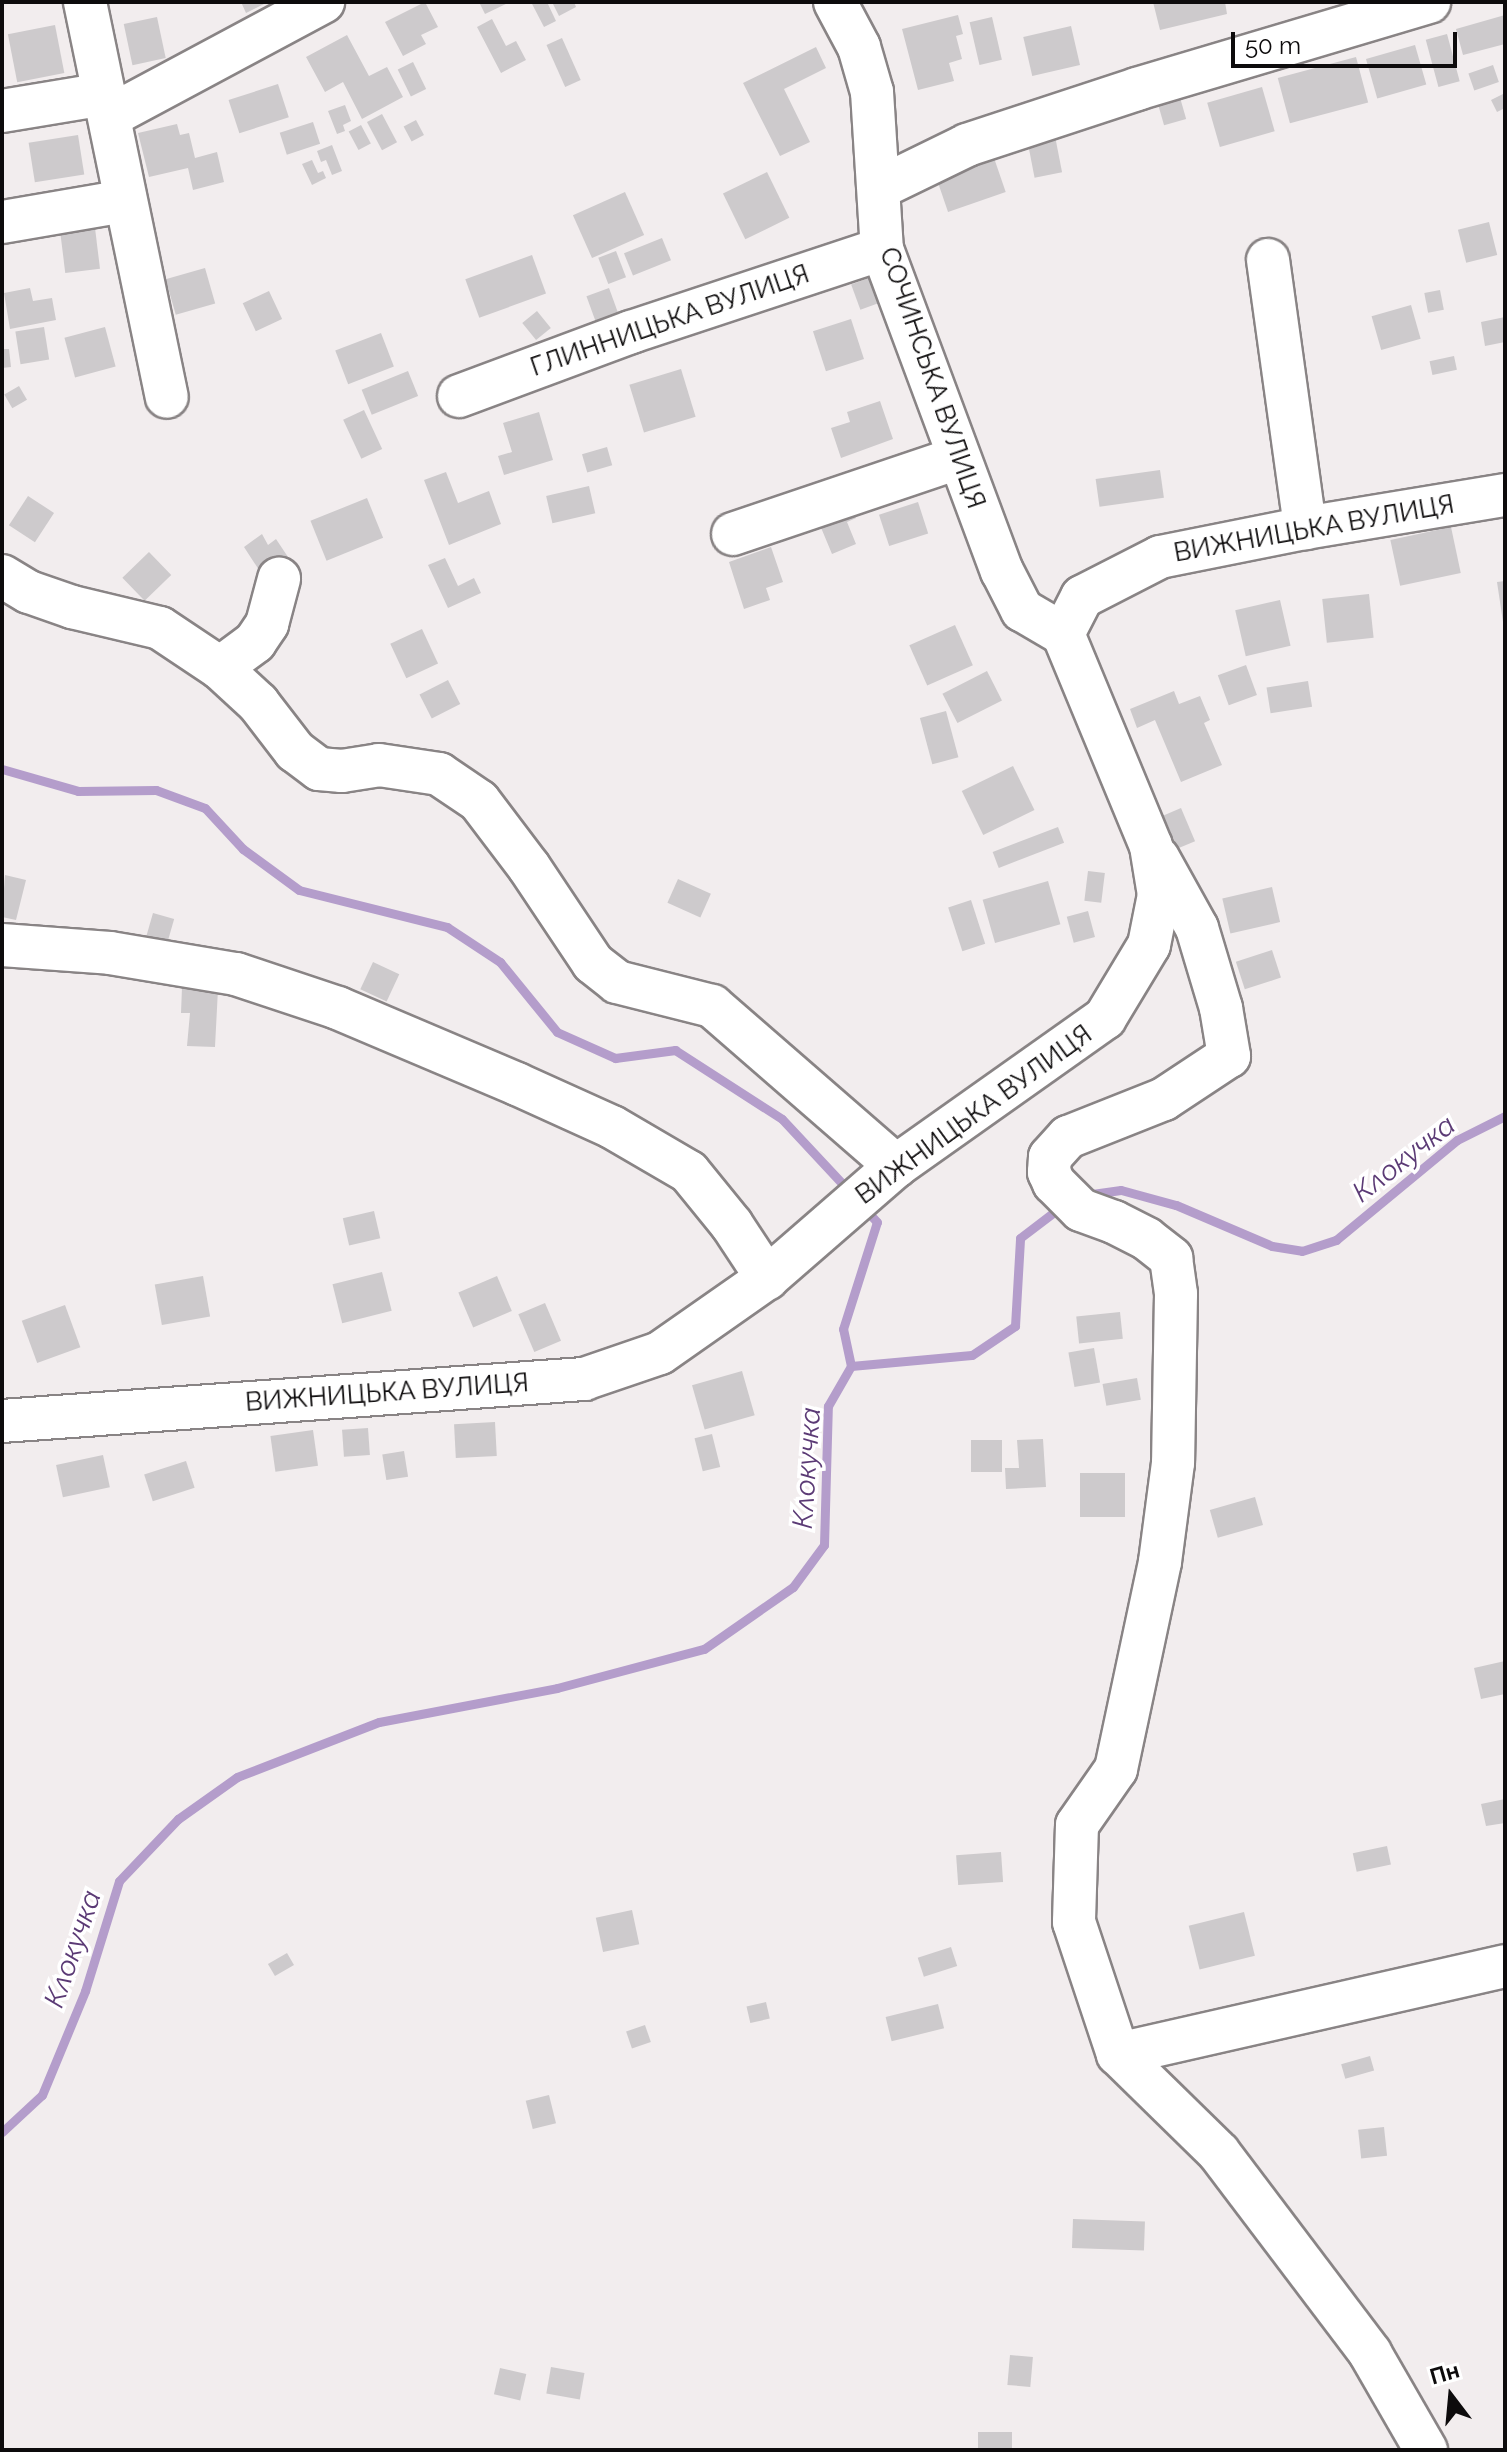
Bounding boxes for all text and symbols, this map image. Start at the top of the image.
scale bar [1235,16,1461,66]
text: 50 m [1245,31,1301,60]
street label: СОЧИНСЬКА ВУЛИЦЯ [873,243,991,513]
street label: ГЛИННИЦЬКА ВУЛИЦЯ [526,258,814,384]
street label: ВИЖНИЦЬКА ВУЛИЦЯ [1171,489,1457,569]
street label: ВИЖНИЦЬКА ВУЛИЦЯ [850,1019,1098,1211]
water label: Клокучка [1346,1108,1462,1210]
street label: ВИЖНИЦЬКА ВУЛИЦЯ [244,1368,530,1418]
water label: Клокучка [786,1406,828,1530]
water label: Клокучка [37,1886,109,2012]
north arrow [1411,2356,1491,2436]
text: Пн [1427,2356,1462,2389]

